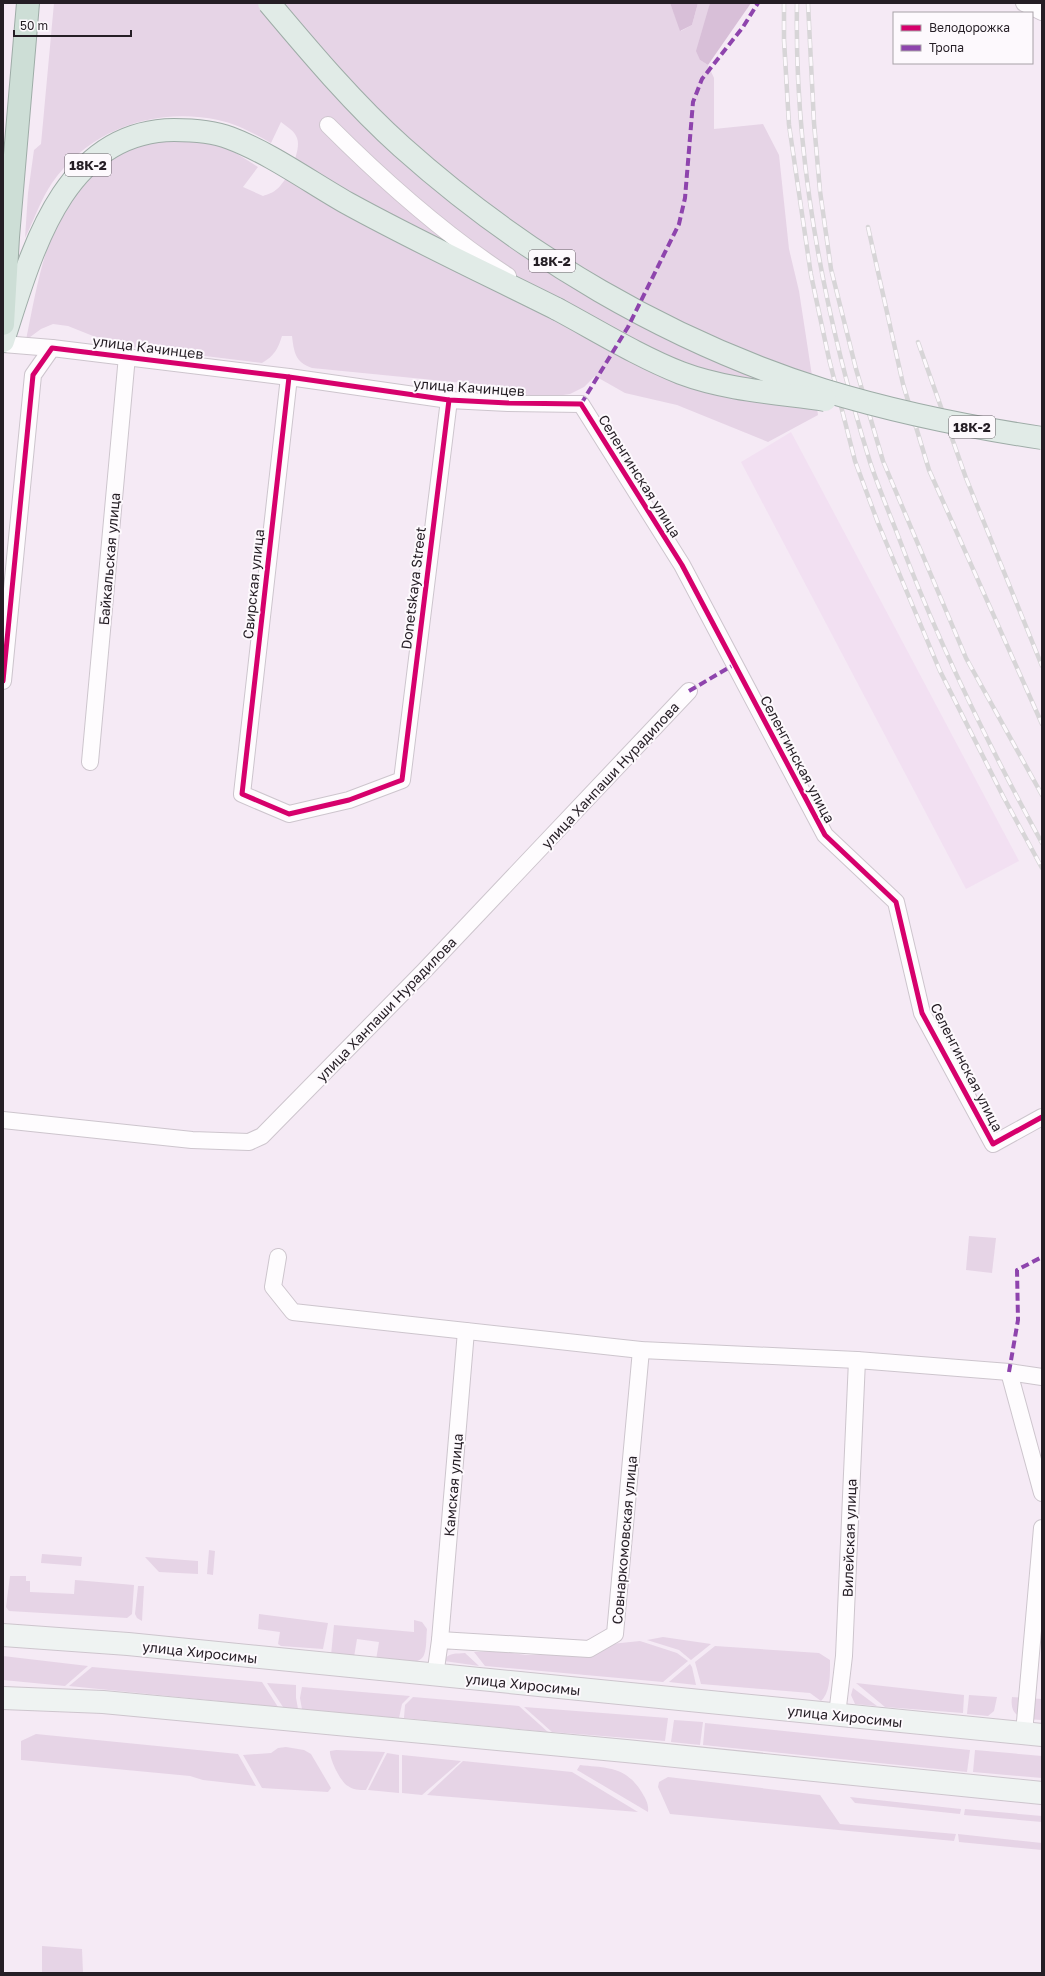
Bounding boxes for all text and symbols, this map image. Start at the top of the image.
scale bar [14,12,131,38]
legend [893,12,1033,64]
text: 50 m [20,18,48,33]
text: Велодорожка [929,20,1010,35]
text: Тропа [929,40,964,55]
road number: 18К-2 [65,154,111,176]
road number: 18К-2 [529,250,575,272]
street label: улица Качинцев [92,332,205,362]
street label: улица Качинцев [413,375,525,399]
street label: Селенгинская улица [595,411,685,541]
road number: 18К-2 [949,416,995,438]
street label: Байкальская улица [95,492,123,626]
street label: Donetskaya Street [397,526,429,650]
street label: Свирская улица [239,528,267,640]
street label: Селенгинская улица [757,692,839,826]
street label: улица Ханпаши Нурадилова [538,698,682,852]
street label: улица Ханпаши Нурадилова [312,933,460,1085]
street label: Селенгинская улица [927,1000,1007,1134]
street label: Камская улица [440,1433,466,1537]
street label: Совнаркомовская улица [608,1455,640,1625]
street label: Вилейская улица [838,1478,860,1598]
street label: улица Хиросимы [142,1637,258,1667]
street label: улица Хиросимы [465,1669,581,1699]
street label: улица Хиросимы [787,1701,903,1731]

